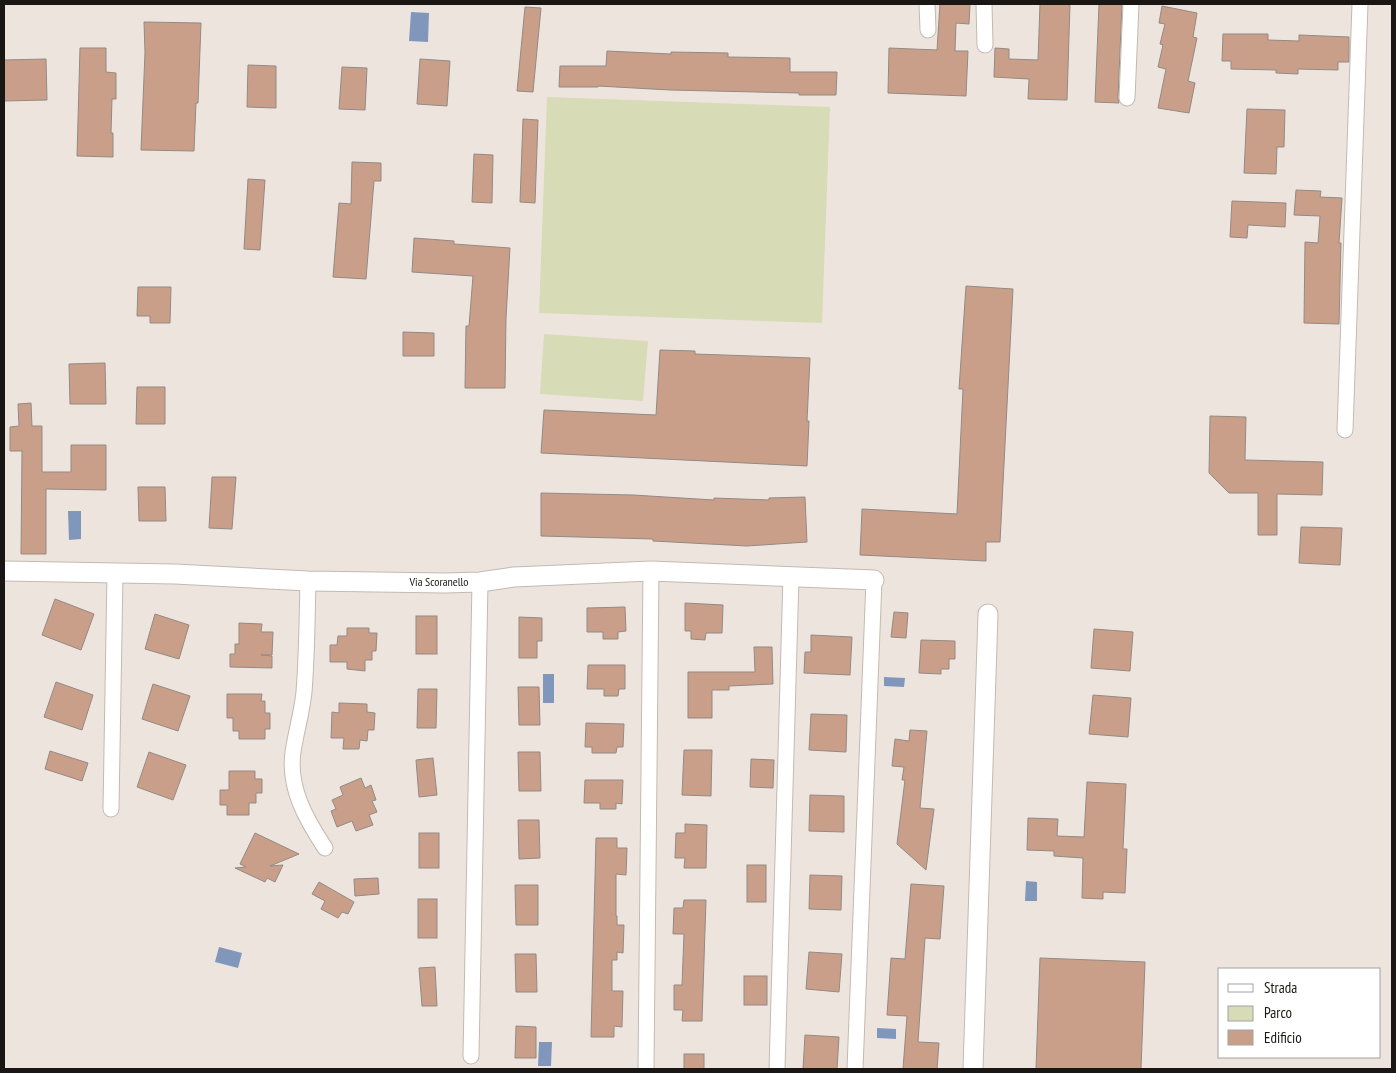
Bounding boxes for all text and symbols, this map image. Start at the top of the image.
street label: Via Scoranello [409,574,468,589]
legend [1218,968,1381,1058]
text: Strada [1264,978,1297,997]
text: Parco [1264,1003,1292,1022]
text: Edificio [1264,1028,1302,1047]

